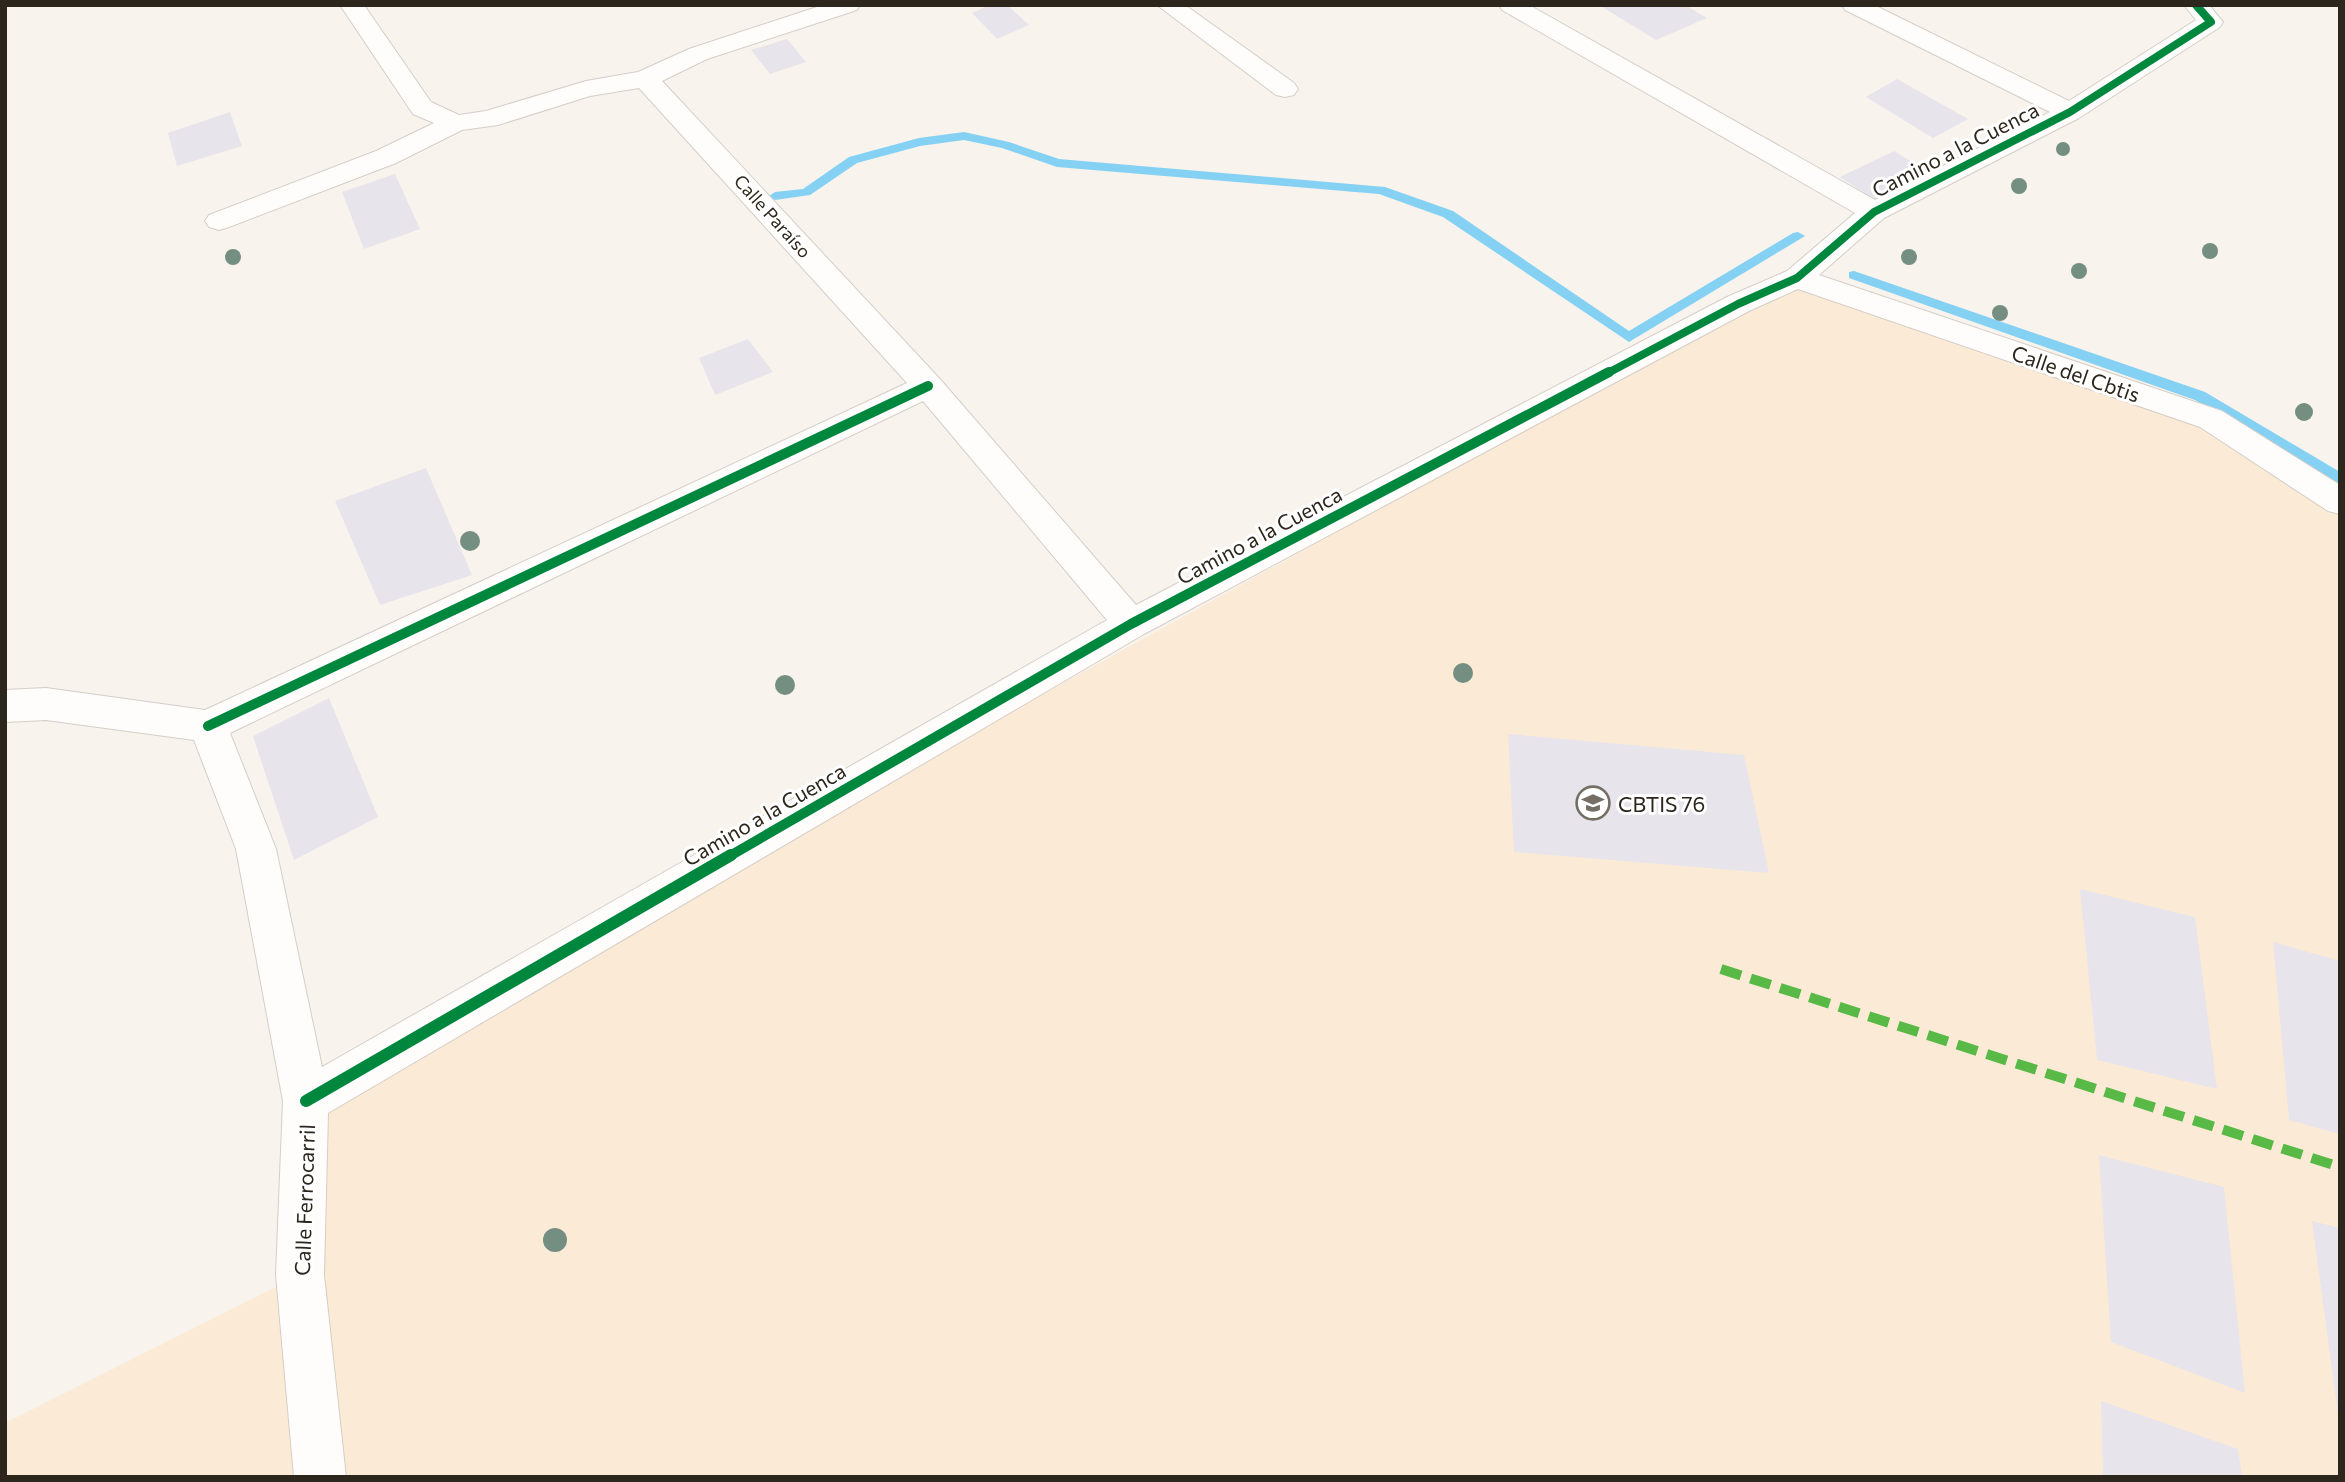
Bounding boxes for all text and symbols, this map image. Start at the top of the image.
street label: Camino a la Cuenca [1868,96,2042,202]
street label: Calle Paraíso [730,170,816,262]
street label: Calle del Cbtis [2009,339,2143,407]
street label: Camino a la Cuenca [1172,481,1346,589]
street label: Camino a la Cuenca [678,757,850,871]
school or university icon: CBTIS 76 [1574,784,1612,822]
place label: CBTIS 76 [1618,791,1705,816]
street label: Calle Ferrocarril [289,1124,319,1276]

